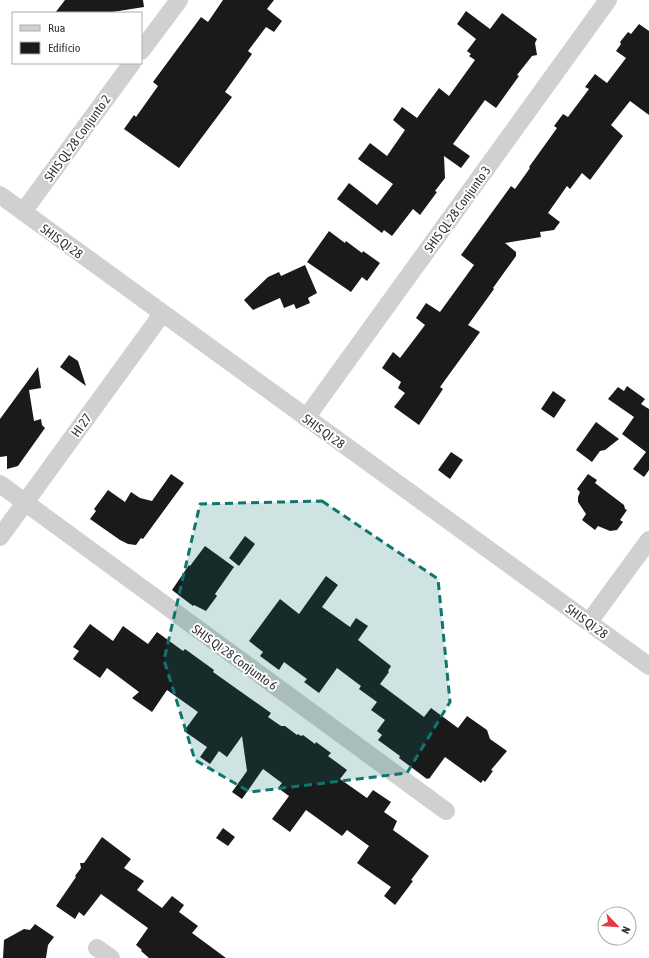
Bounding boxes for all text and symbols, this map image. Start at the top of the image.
legend [12,12,142,64]
text: Rua [48,21,65,35]
text: Edifício [48,41,81,55]
street label: SHIS QL 28 Conjunto 2 [41,92,114,185]
street label: SHIS QL 28 Conjunto 3 [421,163,494,256]
street label: SHIS QI 28 [38,221,86,262]
street label: HI 27 [68,411,95,440]
street label: SHIS QI 28 [300,411,348,452]
street label: SHIS QI 28 [563,601,611,642]
street label: SHIS QI 28 Conjunto 6 [189,621,280,693]
north arrow [597,906,637,946]
text: N [619,925,633,936]

